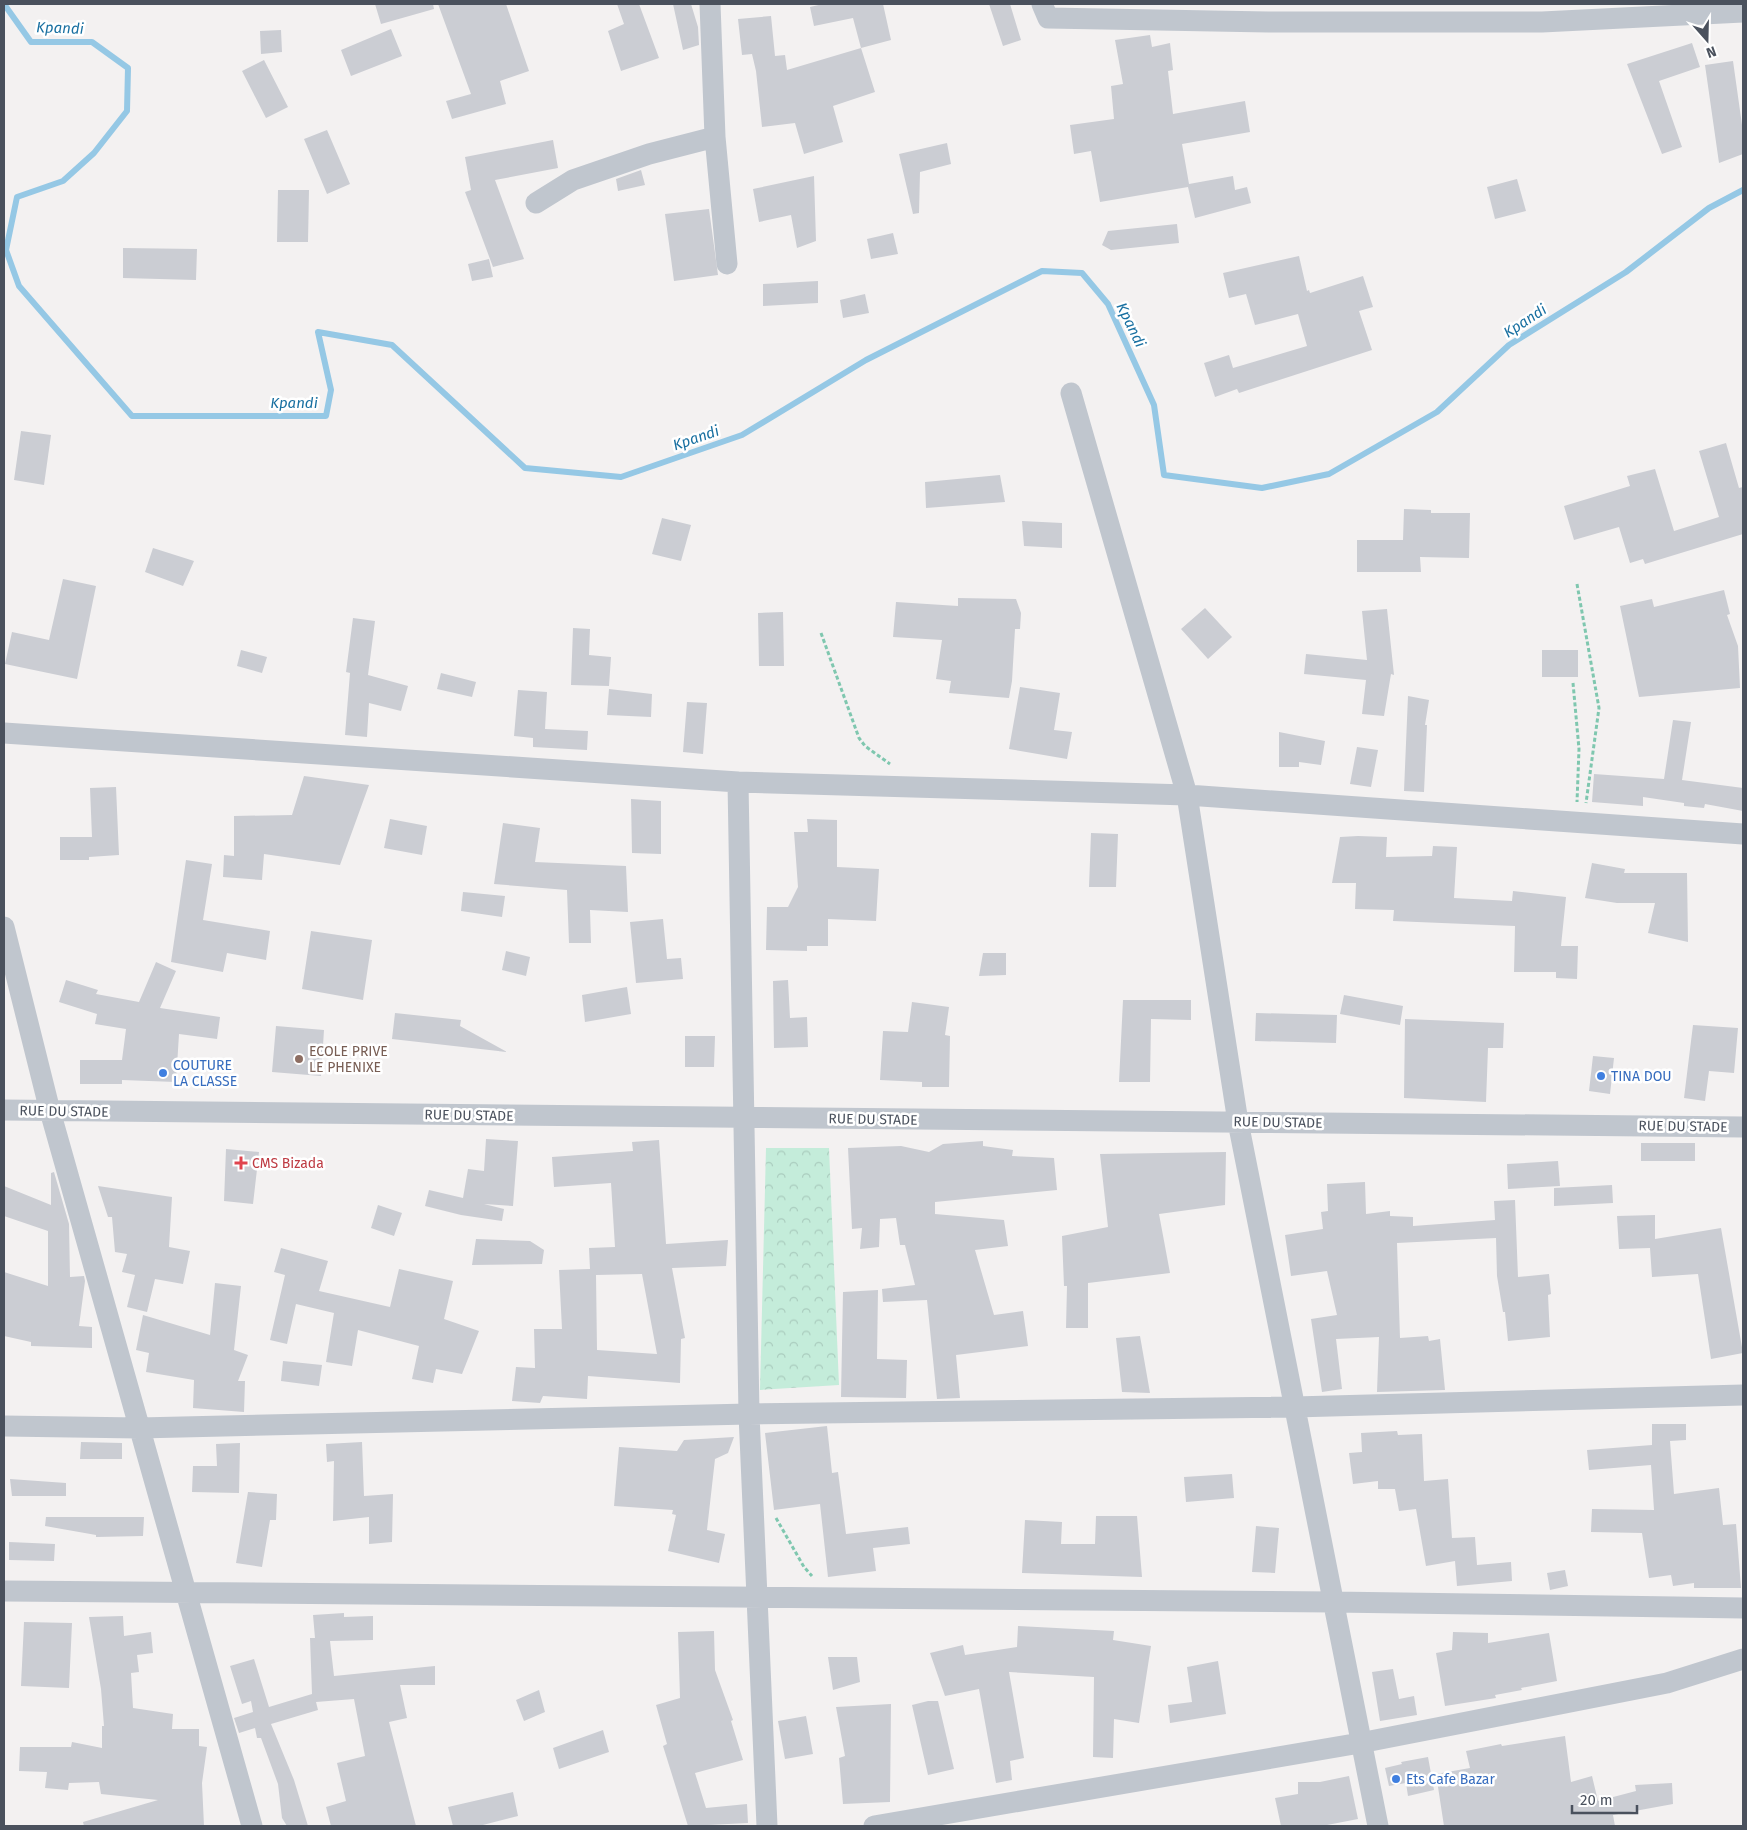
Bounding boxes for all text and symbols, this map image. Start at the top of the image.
north arrow [1682,15,1732,65]
water label: Kpandi [36,18,84,38]
text: N [1704,42,1719,61]
water label: Kpandi [1112,300,1150,350]
water label: Kpandi [1500,300,1550,342]
water label: Kpandi [270,394,318,412]
water label: Kpandi [671,422,721,454]
place label: ECOLE PRIVE LE PHENIXE [309,1043,388,1076]
marker: ECOLE PRIVE LE PHENIXE [293,1053,305,1065]
place label: COUTURE LA CLASSE [173,1057,237,1090]
marker: COUTURE LA CLASSE [157,1067,169,1079]
place label: TINA DOU [1611,1068,1672,1085]
marker: TINA DOU [1595,1070,1607,1082]
street label: RUE DU STADE [19,1102,109,1121]
street label: RUE DU STADE [424,1106,514,1125]
street label: RUE DU STADE [828,1110,918,1129]
street label: RUE DU STADE [1233,1113,1323,1132]
street label: RUE DU STADE [1638,1117,1728,1136]
place label: CMS Bizada [252,1155,324,1172]
marker: CMS Bizada [234,1156,248,1170]
place label: Ets Cafe Bazar [1406,1771,1495,1788]
marker: Ets Cafe Bazar [1390,1773,1402,1785]
scale bar [1572,1782,1637,1814]
text: 20 m [1580,1791,1613,1809]

